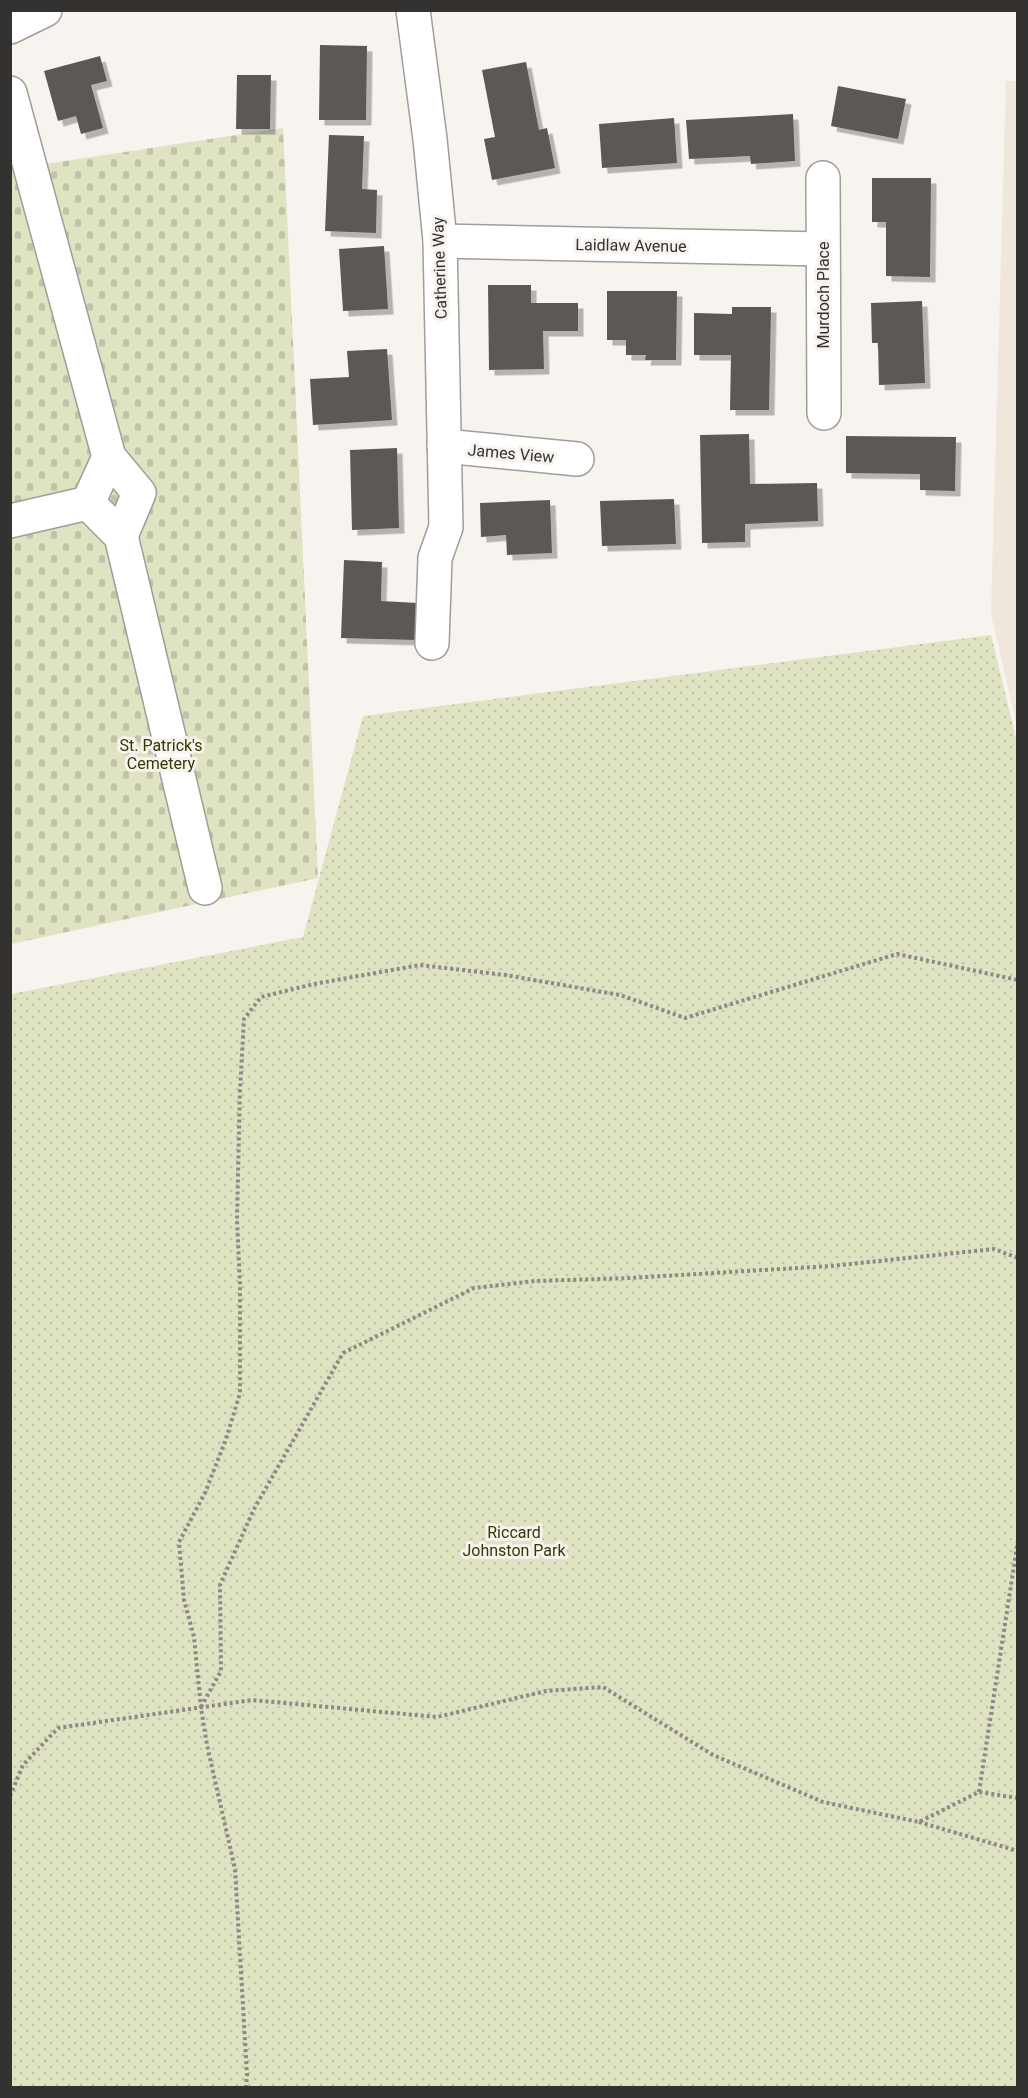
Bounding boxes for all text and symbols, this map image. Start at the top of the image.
street label: Catherine Way [428,216,451,319]
street label: Laidlaw Avenue [575,235,687,256]
street label: Murdoch Place [814,242,833,348]
street label: James View [467,440,555,467]
park label: St. Patrick's Cemetery [119,736,203,773]
park label: Riccard Johnston Park [462,1523,566,1560]

